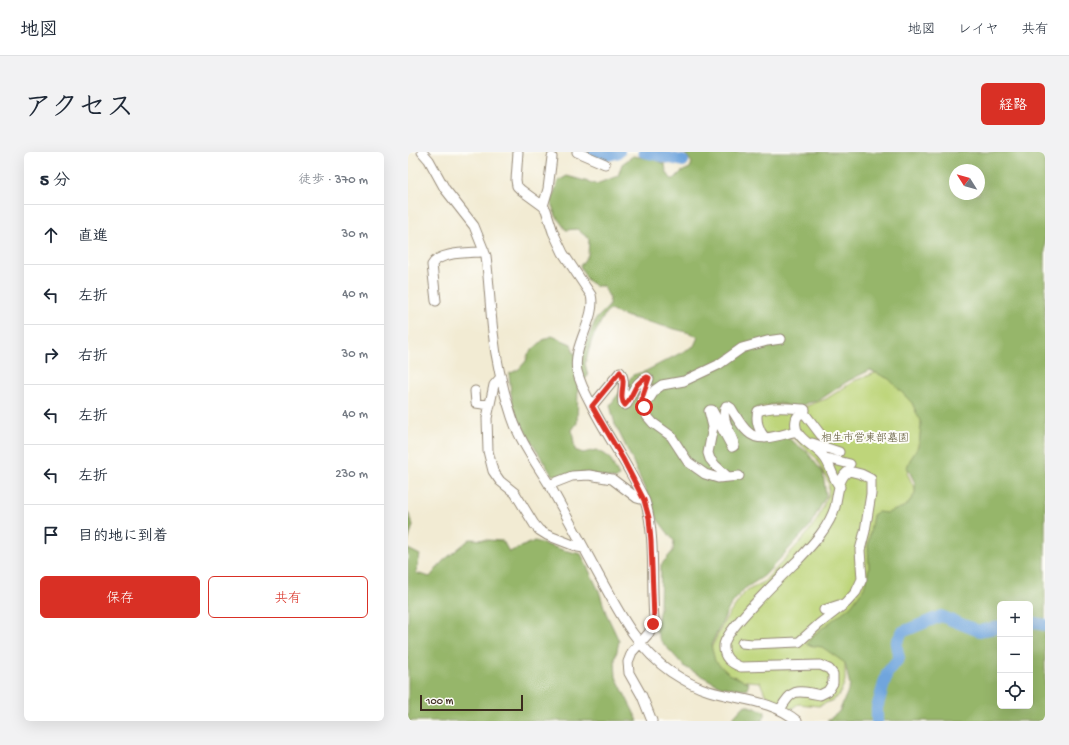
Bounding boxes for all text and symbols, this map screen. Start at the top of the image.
text: 地図 [20,20,58,43]
text: 地図 [908,22,936,39]
text: レイヤ [958,22,999,39]
text: 共有 [1021,22,1049,39]
button: 経路 [981,83,1045,125]
text: アクセス [24,93,134,126]
north arrow [949,164,985,200]
text: 5 分 [40,172,70,192]
text: 徒歩 · 370 m [299,173,368,188]
icon: ahead [40,224,62,246]
text: 30 m [342,227,368,242]
text: 直進 [78,228,108,246]
icon: left [40,284,62,306]
text: 40 m [342,287,368,302]
text: 左折 [78,288,108,306]
icon: right [40,344,62,366]
text: 30 m [342,347,368,362]
text: 右折 [78,348,108,366]
route start [635,398,653,416]
icon: left [40,404,62,426]
text: 40 m [342,407,368,422]
text: 左折 [78,408,108,426]
park label: 相生市営東部墓園 [821,432,909,445]
icon: left [40,464,62,486]
text: 230 m [335,467,368,482]
text: 左折 [78,468,108,486]
icon: arrive [40,524,62,546]
text: 目的地に到着 [78,528,168,546]
button: 保存 [40,576,200,618]
button: 共有 [208,576,368,618]
map controls [997,601,1033,709]
button: + [997,601,1033,637]
route end [644,615,662,633]
button: − [997,637,1033,673]
button: locate [997,673,1033,709]
scale bar [420,693,523,712]
text: 100 m [426,696,453,708]

